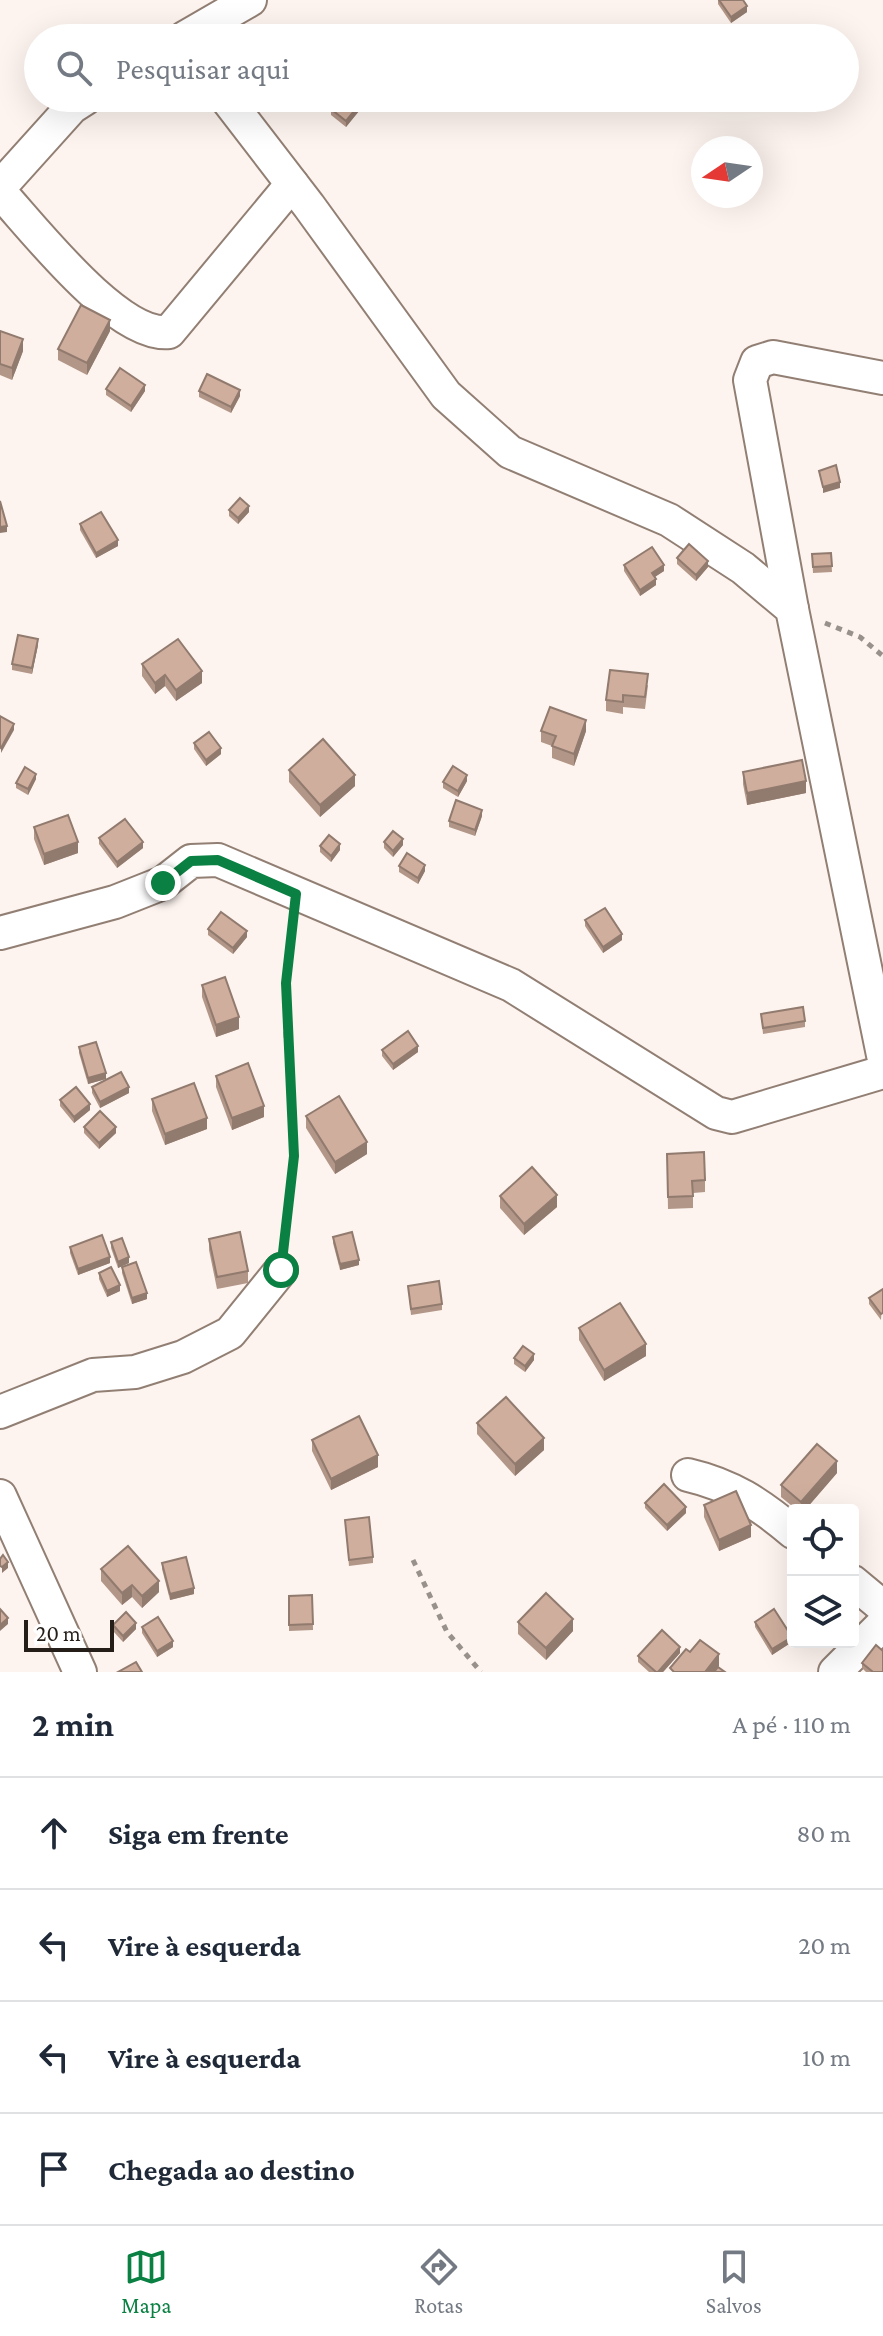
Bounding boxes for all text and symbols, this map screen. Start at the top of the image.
search box [24,24,859,112]
icon: search [52,46,96,90]
text: Pesquisar aqui [116,52,290,85]
north arrow [691,136,763,208]
route end [145,865,181,901]
route start [263,1252,299,1288]
map controls [787,1504,859,1648]
button: locate [787,1504,859,1576]
button: layers [787,1576,859,1648]
scale bar [24,1616,114,1652]
text: 20 m [36,1621,81,1646]
text: 2 min [32,1706,114,1743]
text: A pé · 110 m [733,1710,851,1739]
icon: ahead [32,1811,76,1855]
text: Siga em frente [108,1817,289,1850]
text: 80 m [797,1819,851,1848]
icon: left [32,1923,76,1967]
text: Vire à esquerda [108,1929,301,1962]
text: 20 m [798,1931,851,1960]
icon: left [32,2035,76,2079]
text: Vire à esquerda [108,2041,301,2074]
text: 10 m [802,2043,851,2072]
icon: arrive [32,2147,76,2191]
text: Chegada ao destino [108,2153,355,2186]
tab: Mapa [121,2245,172,2318]
tab: Rotas [414,2245,463,2318]
tab: Salvos [706,2245,762,2318]

